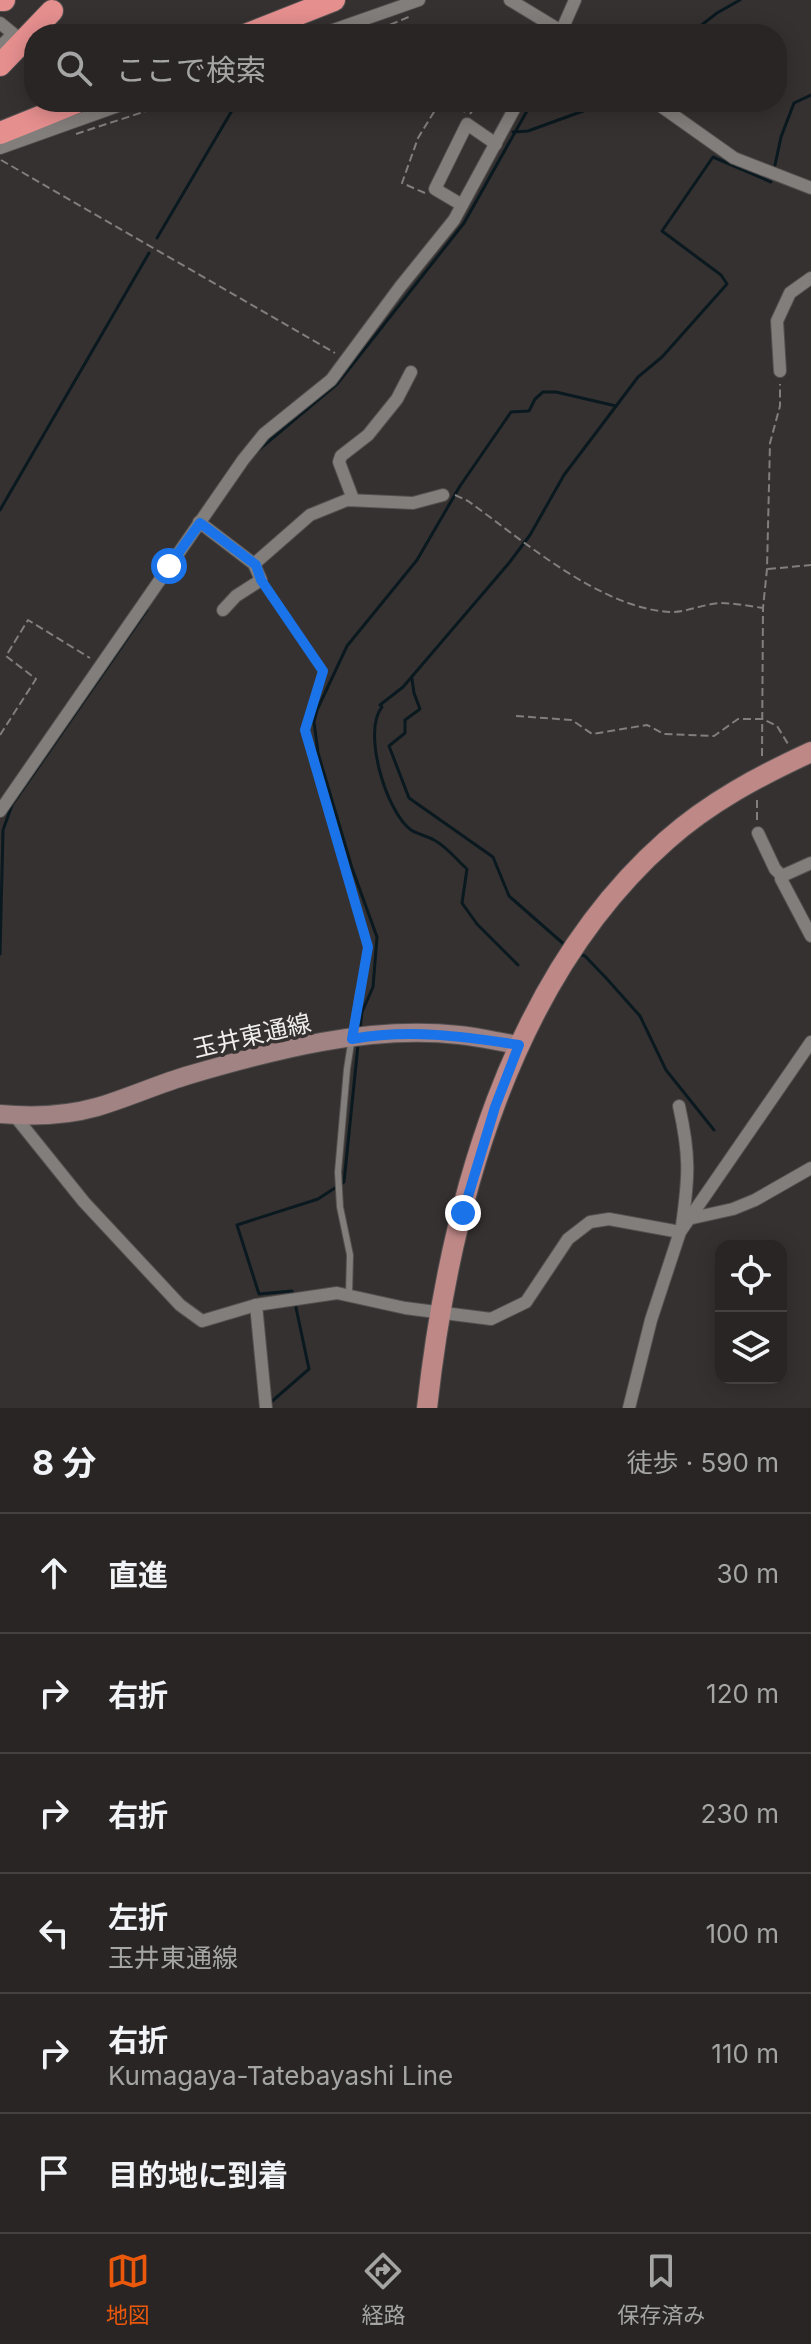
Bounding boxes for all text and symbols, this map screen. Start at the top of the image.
search box [24,24,787,112]
icon: search [52,46,96,90]
text: ここで検索 [116,52,266,88]
route start [151,548,187,584]
street label: 玉井東通線 [190,1008,314,1063]
route end [445,1195,481,1231]
map controls [715,1240,787,1384]
button: locate [715,1240,787,1312]
button: layers [715,1312,787,1384]
text: 8 分 [32,1442,96,1483]
text: 徒歩 · 590 m [626,1447,779,1478]
icon: ahead [32,1551,76,1595]
text: 直進 [108,1557,168,1593]
text: 30 m [716,1558,779,1589]
icon: right [32,1671,76,1715]
text: 右折 [108,1677,168,1713]
text: 120 m [706,1678,779,1709]
icon: right [32,1791,76,1835]
text: 右折 [108,1797,168,1833]
text: 230 m [701,1798,779,1829]
text: 左折 [108,1899,168,1935]
icon: left [32,1911,76,1955]
text: 100 m [706,1918,779,1949]
text: 玉井東通線 [108,1942,238,1973]
text: 右折 [108,2022,168,2058]
icon: right [32,2031,76,2075]
text: 110 m [711,2038,779,2069]
text: Kumagaya-Tatebayashi Line [108,2060,453,2091]
icon: arrive [32,2151,76,2195]
text: 目的地に到着 [108,2157,288,2193]
tab: 地図 [106,2249,150,2329]
tab: 経路 [361,2249,405,2329]
tab: 保存済み [617,2249,705,2329]

